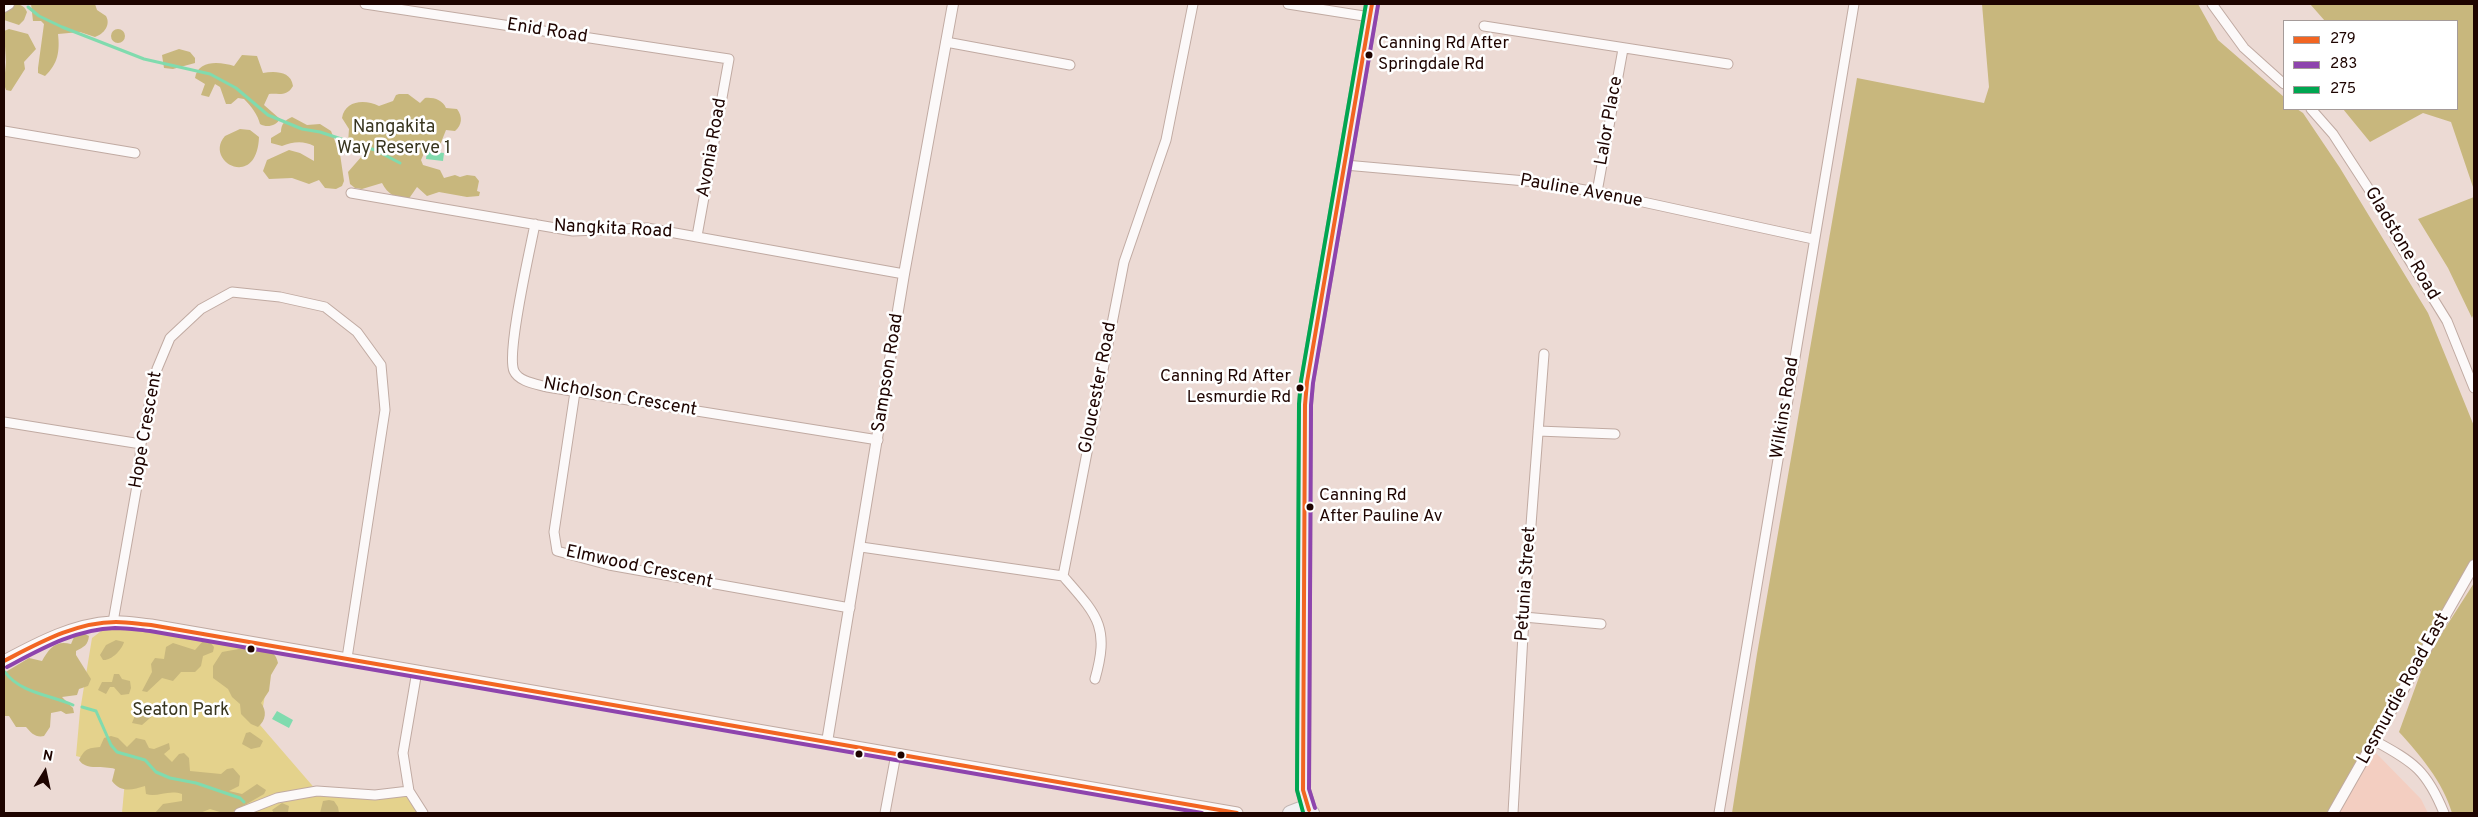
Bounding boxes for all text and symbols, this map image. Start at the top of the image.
street label: Enid Road [505,15,589,49]
legend [2283,20,2458,110]
text: 279 [2330,30,2356,49]
place label: Canning Rd After Springdale Rd [1378,35,1509,75]
marker: Canning Rd After Springdale Rd [1364,50,1374,60]
text: 283 [2330,55,2357,74]
street label: Lalor Place [1592,75,1628,167]
text: 275 [2330,80,2356,99]
street label: Avonia Road [694,97,732,199]
park label: Nangakita Way Reserve 1 [337,117,451,160]
street label: Pauline Avenue [1518,171,1644,213]
street label: Gladstone Road [2359,184,2443,304]
street label: Nangkita Road [553,216,673,244]
street label: Sampson Road [869,312,909,434]
street label: Gloucester Road [1076,320,1122,456]
street label: Wilkins Road [1767,355,1805,461]
place label: Canning Rd After Lesmurdie Rd [1160,368,1291,408]
street label: Hope Crescent [126,370,168,490]
street label: Nicholson Crescent [541,374,699,422]
marker: Canning Rd After Lesmurdie Rd [1295,383,1305,393]
place label: Canning Rd After Pauline Av [1319,487,1442,527]
marker: Canning Rd After Pauline Av [1305,502,1315,512]
street label: Petunia Street [1512,526,1542,642]
street label: Elmwood Crescent [563,542,715,594]
street label: Lesmurdie Road East [2353,610,2455,768]
unlabelled marker [246,644,256,654]
park label: Seaton Park [132,700,230,722]
north arrow [20,747,70,797]
text: N [41,747,54,766]
unlabelled marker [854,749,864,759]
unlabelled marker [896,750,906,760]

